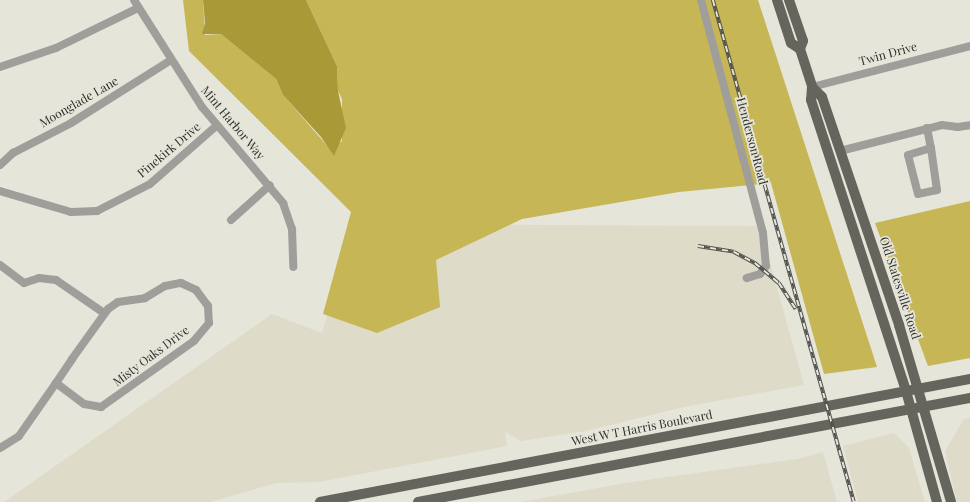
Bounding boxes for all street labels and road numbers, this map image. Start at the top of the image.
street label: Twin Drive [857,39,919,69]
street label: Moonglade Lane [37,74,121,130]
street label: Mint Harbor Way [198,83,268,163]
street label: Henderson Road [733,96,771,186]
street label: Pinekirk Drive [135,119,203,181]
street label: Old Statesville Road [877,235,923,341]
street label: Misty Oaks Drive [110,323,192,389]
street label: West W T Harris Boulevard [570,407,714,449]

